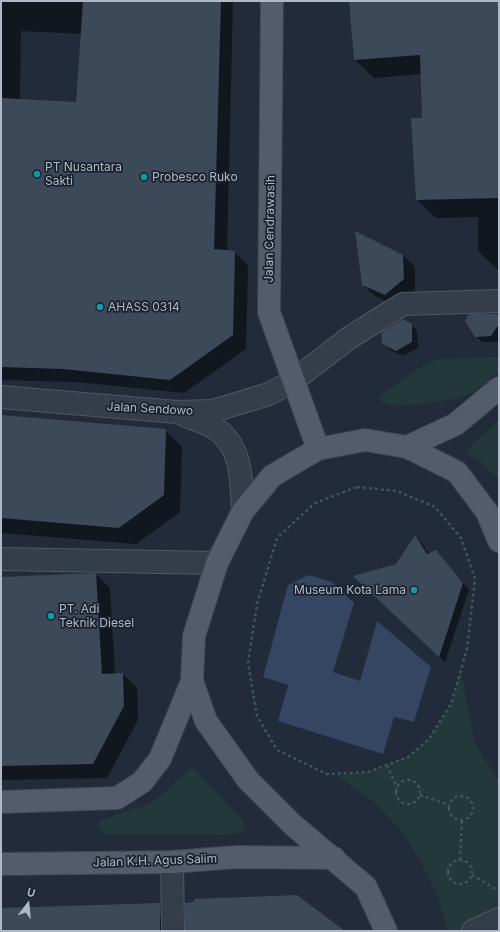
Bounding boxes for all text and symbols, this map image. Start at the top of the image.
place label: PT Nusantara Sakti [45,160,122,188]
marker: PT Nusantara Sakti [32,169,42,179]
place label: Probesco Ruko [152,170,238,184]
marker: Probesco Ruko [139,172,149,182]
street label: Jalan Cendrawasih [262,175,278,283]
place label: AHASS 0314 [108,300,180,314]
marker: AHASS 0314 [95,302,105,312]
street label: Jalan Sendowo [106,400,194,418]
place label: Museum Kota Lama [294,583,406,597]
marker: Museum Kota Lama [409,585,419,595]
place label: PT. Adi Teknik Diesel [59,602,134,630]
marker: PT. Adi Teknik Diesel [46,611,56,621]
street label: Jalan K.H. Agus Salim [93,852,217,870]
north arrow [8,884,48,924]
text: U [26,885,37,900]

